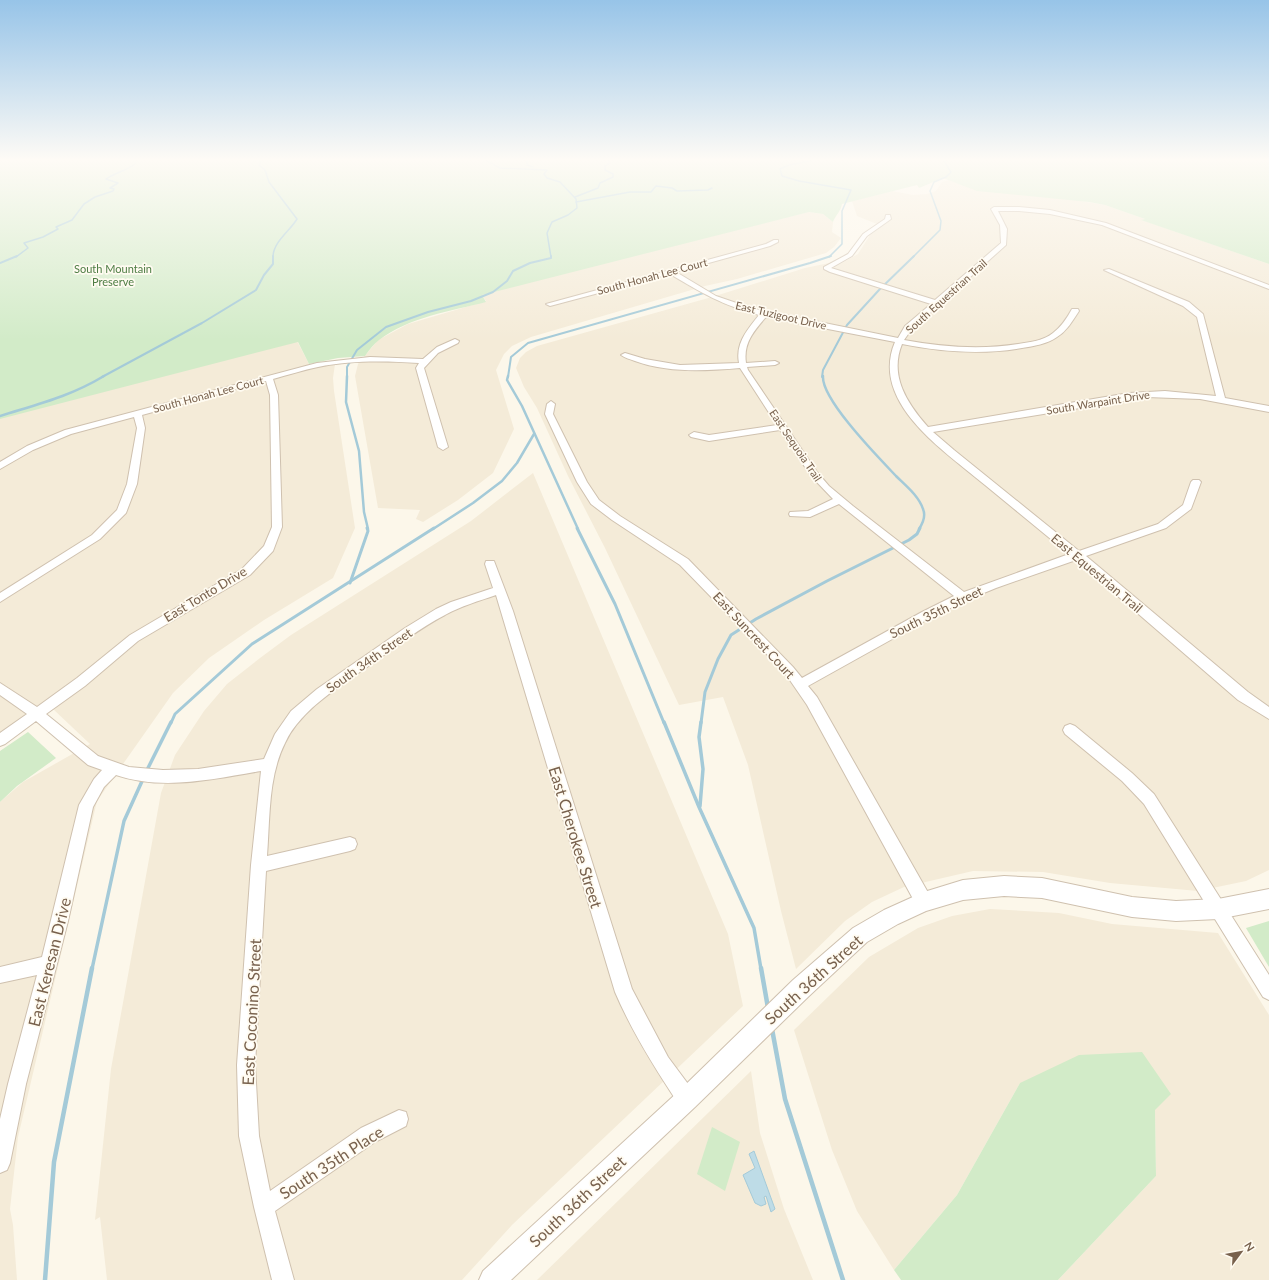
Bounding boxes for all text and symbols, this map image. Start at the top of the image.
street label: South Honah Lee Court [596,255,709,297]
street label: South Equestrian Trail [903,256,989,336]
park label: South Mountain Preserve [74,262,152,288]
street label: East Tuzigoot Drive [734,298,828,332]
street label: South Honah Lee Court [152,373,265,415]
street label: South Warpaint Drive [1045,387,1151,417]
street label: East Sequoia Trail [767,407,825,483]
street label: East Equestrian Trail [1048,530,1146,616]
street label: East Tonto Drive [161,563,250,625]
street label: South 35th Street [887,582,985,641]
street label: East Suncrest Court [710,588,798,682]
street label: South 34th Street [323,624,415,696]
street label: East Cherokee Street [545,764,607,910]
street label: East Keresan Drive [24,896,74,1028]
street label: South 36th Street [760,930,866,1028]
street label: East Coconino Street [238,938,264,1086]
street label: South 35th Place [276,1121,386,1203]
street label: South 36th Street [525,1151,629,1251]
north arrow [1221,1232,1261,1272]
text: N [1242,1239,1258,1253]

